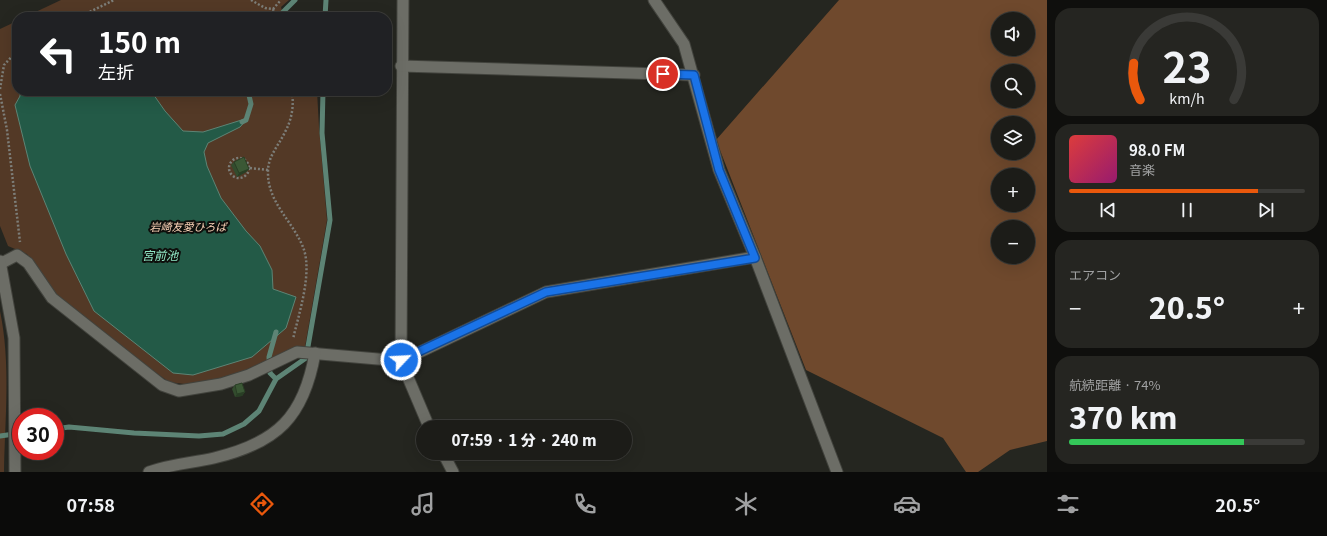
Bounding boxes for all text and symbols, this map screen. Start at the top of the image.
map controls [991,12,1035,264]
button: sound [991,12,1035,56]
text: 150 m [98,21,181,61]
icon: left [32,28,84,80]
text: 23 [1162,35,1212,95]
pin [646,57,680,91]
text: 左折 [98,58,134,84]
icon: arrive [652,63,674,85]
button: search [991,64,1035,108]
text: km/h [1169,87,1205,108]
button: layers [991,116,1035,160]
text: 98.0 FM [1129,139,1185,160]
text: 音楽 [1129,160,1155,179]
button: + [991,168,1035,212]
icon: previous [1097,199,1119,221]
icon: pause [1176,199,1198,221]
icon: next [1255,199,1277,221]
park label: 岩崎友愛ひろば [150,218,228,234]
button: − [991,220,1035,264]
water label: 宮前池 [142,246,179,263]
text: エアコン [1069,265,1121,284]
text: 20.5° [1149,284,1225,328]
text: − [1069,291,1081,323]
text: + [1293,291,1305,323]
position arrow [380,339,422,381]
text: 航続距離 · 74% [1069,375,1161,394]
text: 370 km [1069,394,1178,438]
speed limit sign: 30 [12,408,64,460]
text: 07:59 · 1 分 · 240 m [451,429,597,450]
icon: directions [248,490,276,518]
icon: music [409,490,437,518]
icon: phone [571,490,599,518]
icon: climate [732,490,760,518]
icon: car [893,490,921,518]
icon: filters [1054,490,1082,518]
text: 07:58 [67,491,115,517]
text: 20.5° [1215,491,1260,517]

